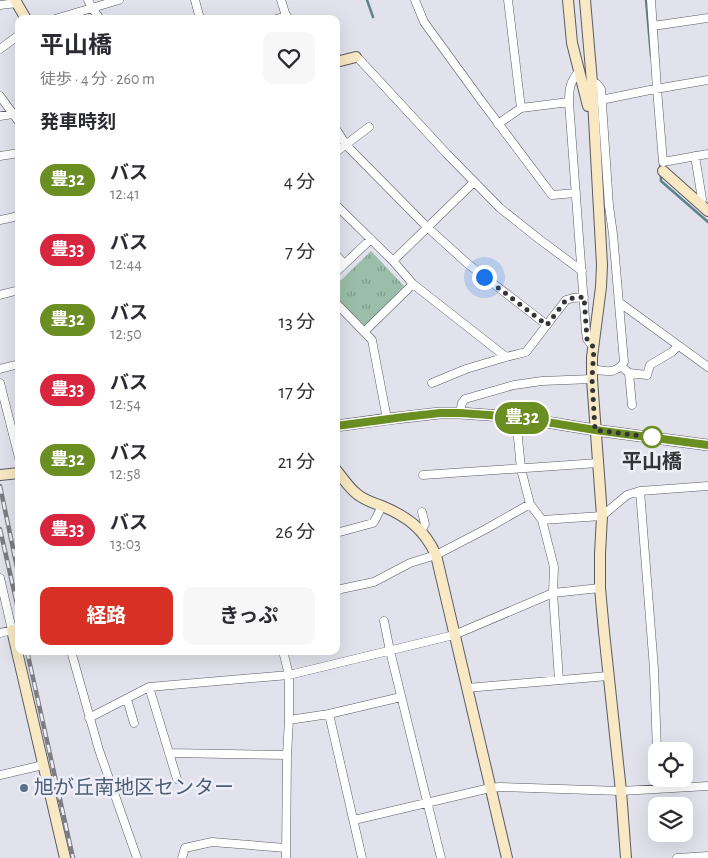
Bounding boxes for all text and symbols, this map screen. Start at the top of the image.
button: heart [263,32,315,84]
text: 平山橋 [40,34,112,58]
text: 徒歩 · 4 分 · 260 m [40,71,155,87]
text: 発車時刻 [40,113,116,132]
text: バス [110,164,148,183]
text: 豊32 [50,171,85,189]
text: 4 分 [284,173,315,192]
text: 12:41 [110,186,140,202]
text: バス [110,234,148,253]
text: 豊33 [51,241,84,259]
text: 7 分 [285,243,315,262]
text: 12:44 [110,256,142,272]
your location [472,265,497,290]
text: バス [110,304,148,323]
text: 豊32 [50,311,85,329]
text: 13 分 [279,313,315,332]
text: 12:50 [110,326,142,342]
text: バス [110,374,148,393]
text: 豊33 [51,381,84,399]
text: 17 分 [278,383,315,402]
text: 12:54 [110,396,141,412]
line badge: 豊32 [493,402,551,434]
text: 豊32 [505,409,539,427]
marker: 平山橋 [641,426,663,448]
text: バス [110,444,148,463]
text: 豊32 [50,451,85,469]
place label: 平山橋 [622,451,682,472]
text: 21 分 [278,453,315,472]
text: 12:58 [110,466,141,482]
text: バス [110,514,148,533]
text: 豊33 [51,521,84,539]
text: 26 分 [275,523,315,542]
text: 13:03 [110,536,141,552]
button: 経路 [40,587,173,645]
button: きっぷ [183,587,315,645]
map controls [648,742,693,842]
button: locate [648,742,693,787]
place label: 旭が丘南地区センター [34,777,234,798]
marker: 旭が丘南地区センター [18,782,30,794]
button: layers [648,797,693,842]

